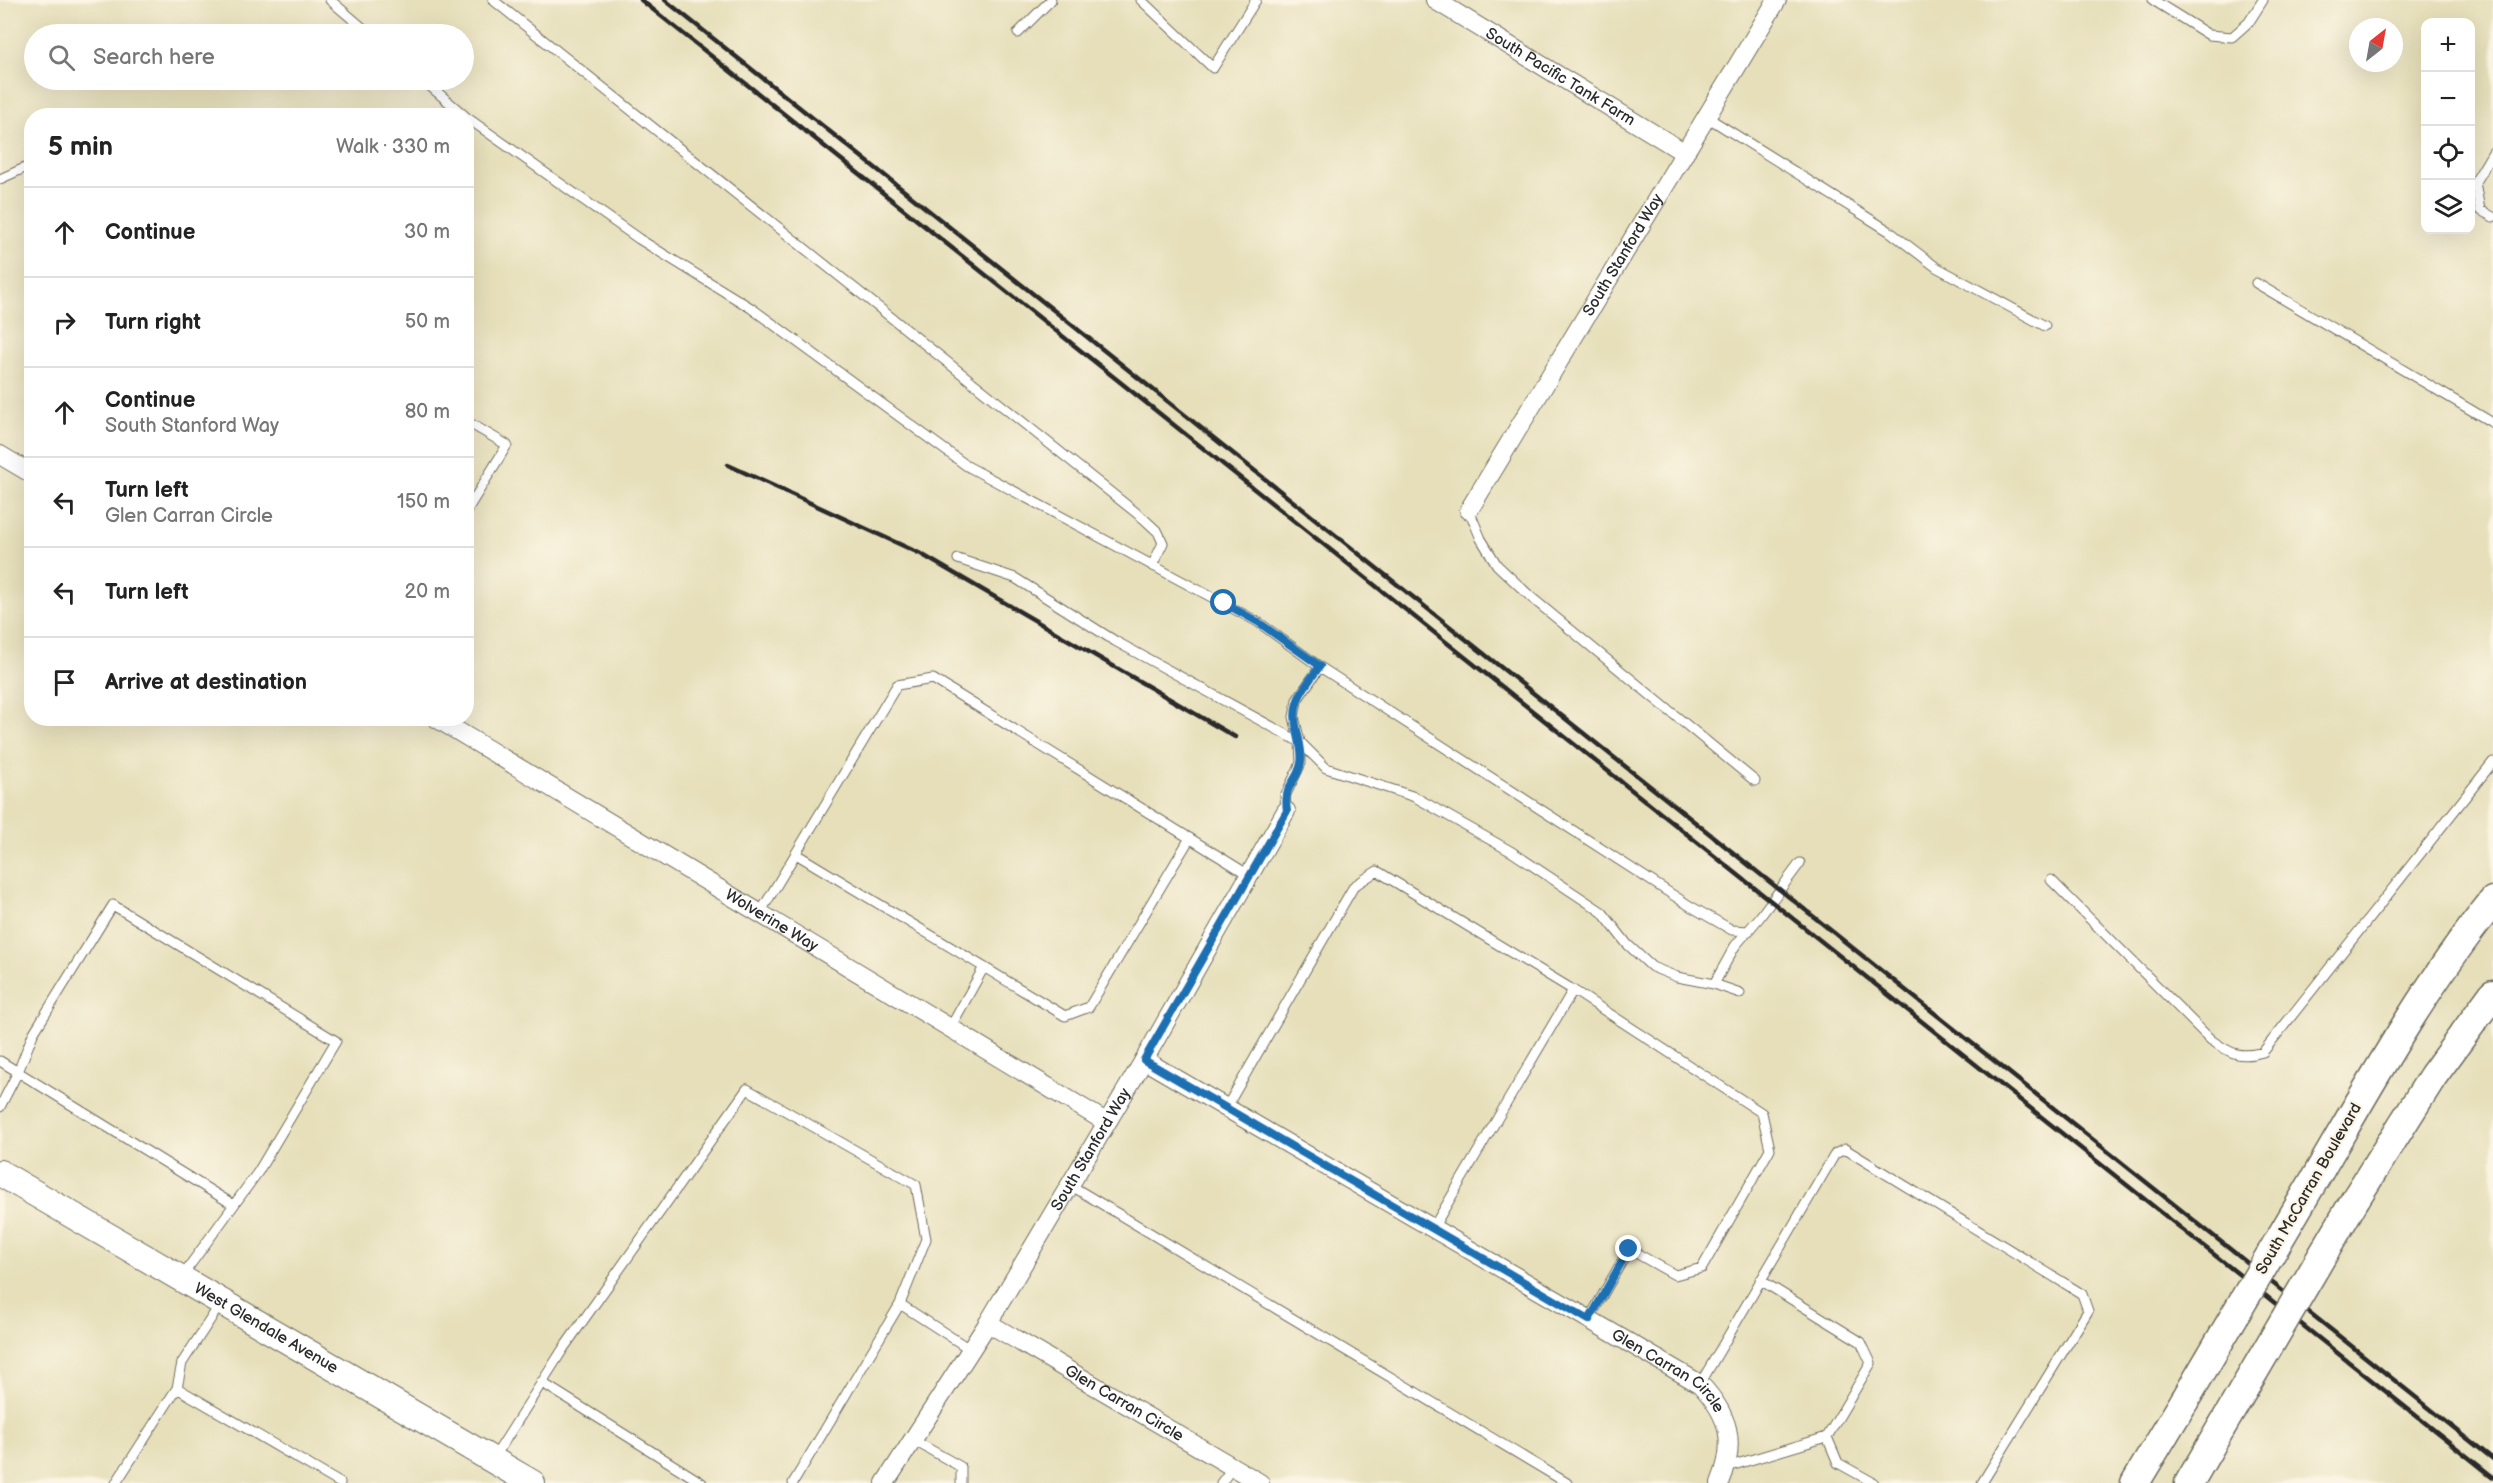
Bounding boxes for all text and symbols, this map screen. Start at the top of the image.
north arrow [2349,18,2403,72]
map controls [2421,18,2475,234]
button: + [2421,18,2475,72]
search box [24,24,474,90]
street label: South Pacific Tank Farm [1482,24,1639,130]
icon: search [45,41,78,74]
text: Search here [93,44,215,71]
button: − [2421,72,2475,126]
button: locate [2421,126,2475,180]
text: 5 min [48,132,113,163]
text: Walk · 330 m [336,135,450,159]
button: layers [2421,180,2475,234]
street label: South Stanford Way [1579,190,1668,320]
icon: ahead [48,216,81,249]
text: Continue [105,219,195,246]
text: 30 m [404,220,450,244]
icon: right [48,306,81,339]
text: Turn right [105,309,201,336]
text: 50 m [405,310,450,334]
text: Continue [105,387,195,414]
icon: ahead [48,396,81,429]
text: 80 m [405,400,450,424]
text: South Stanford Way [105,414,279,438]
text: Turn left [105,477,189,504]
icon: left [48,486,81,519]
text: 150 m [397,490,450,514]
text: Glen Carran Circle [105,504,273,528]
icon: left [48,576,81,609]
text: Turn left [105,579,189,606]
text: 20 m [405,580,450,604]
route start [1210,589,1236,615]
icon: arrive [48,666,81,699]
text: Arrive at destination [105,669,307,696]
street label: Wolverine Way [722,885,822,956]
street label: South Stanford Way [1047,1084,1135,1214]
street label: South McCarran Boulevard [2252,1100,2366,1278]
route end [1615,1235,1641,1261]
street label: West Glendale Avenue [191,1279,342,1378]
street label: Glen Carran Circle [1608,1325,1729,1416]
street label: Glen Carran Circle [1061,1361,1187,1446]

